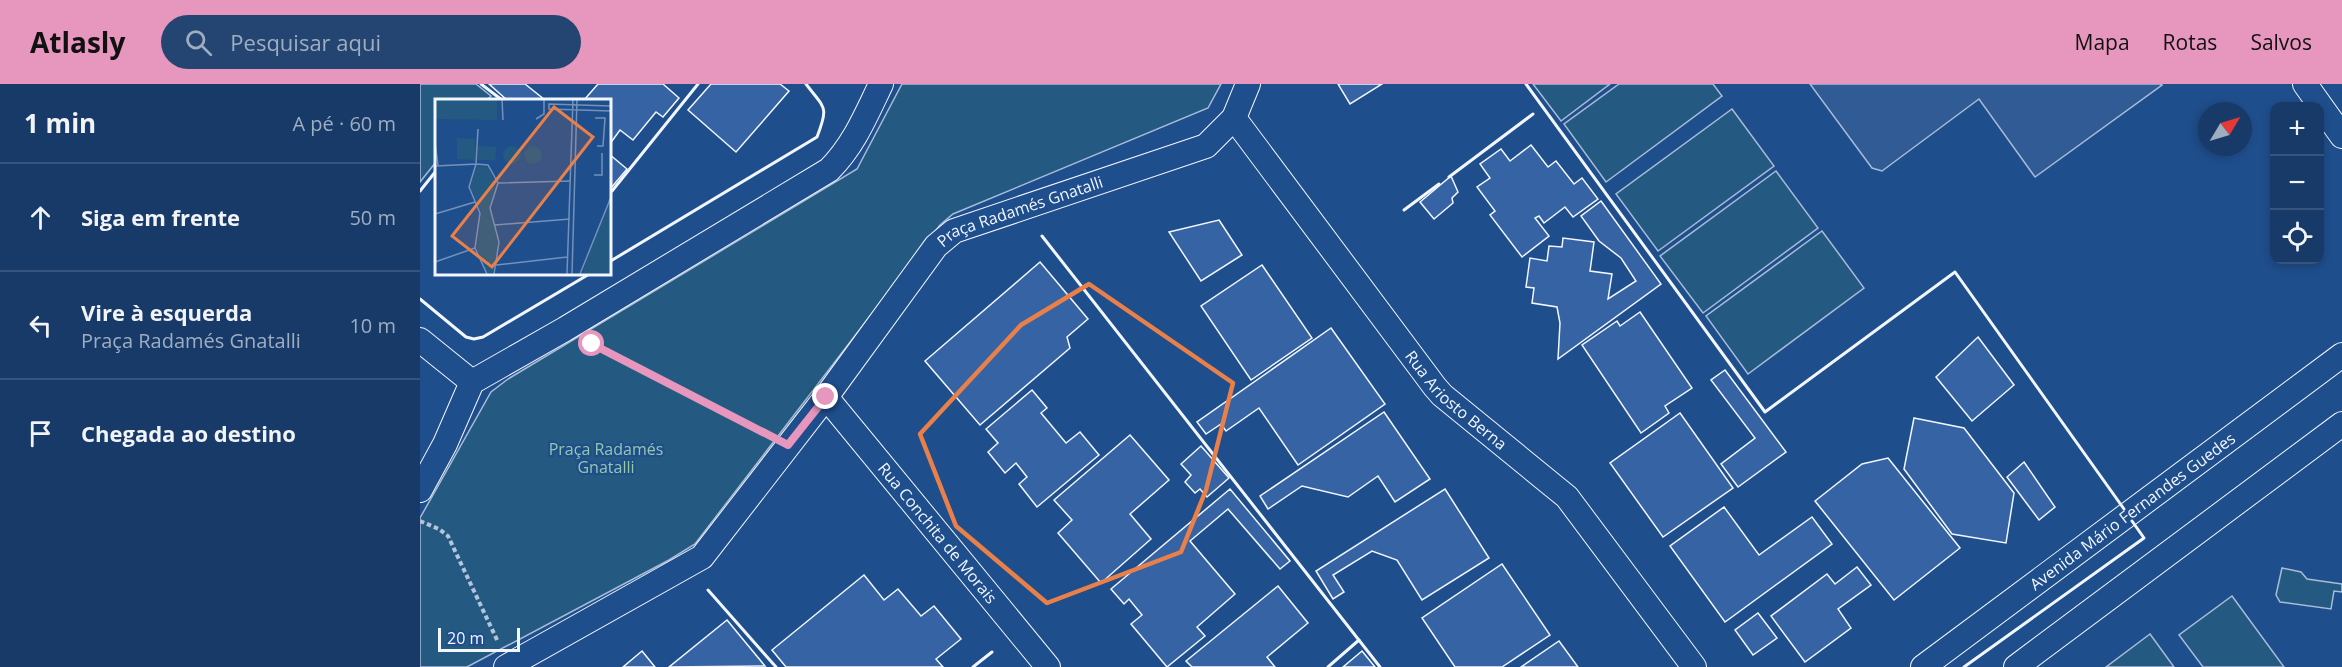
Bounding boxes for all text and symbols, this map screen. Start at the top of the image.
search box [161,15,581,69]
text: Atlasly [30,23,125,61]
icon: search [182,26,215,59]
text: Pesquisar aqui [230,27,381,57]
text: Mapa [2075,28,2130,56]
text: Rotas [2163,28,2217,56]
text: Salvos [2250,28,2312,56]
inset map [435,99,610,274]
north arrow [2198,102,2252,156]
map controls [2270,102,2324,264]
button: + [2270,102,2324,156]
text: 1 min [24,105,96,141]
text: A pé · 60 m [292,110,396,137]
button: − [2270,156,2324,210]
street label: Praça Radamés Gnatalli [932,171,1106,252]
icon: ahead [24,201,57,234]
text: Siga em frente [81,202,240,232]
text: 50 m [349,204,396,231]
button: locate [2270,210,2324,264]
text: Vire à esquerda [81,297,252,327]
icon: left [24,309,57,342]
text: 10 m [349,312,396,339]
text: Praça Radamés Gnatalli [81,327,301,354]
route start [578,330,604,356]
street label: Rua Ariosto Berna [1400,346,1512,455]
route end [812,383,838,409]
icon: arrive [24,417,57,450]
text: Chegada ao destino [81,418,296,448]
street label: Avenida Mário Fernandes Guedes [2025,427,2240,595]
park label: Praça Radamés Gnatalli [549,438,663,478]
street label: Rua Conchita de Morais [873,458,1002,608]
scale bar [438,625,520,652]
text: 20 m [447,627,484,649]

